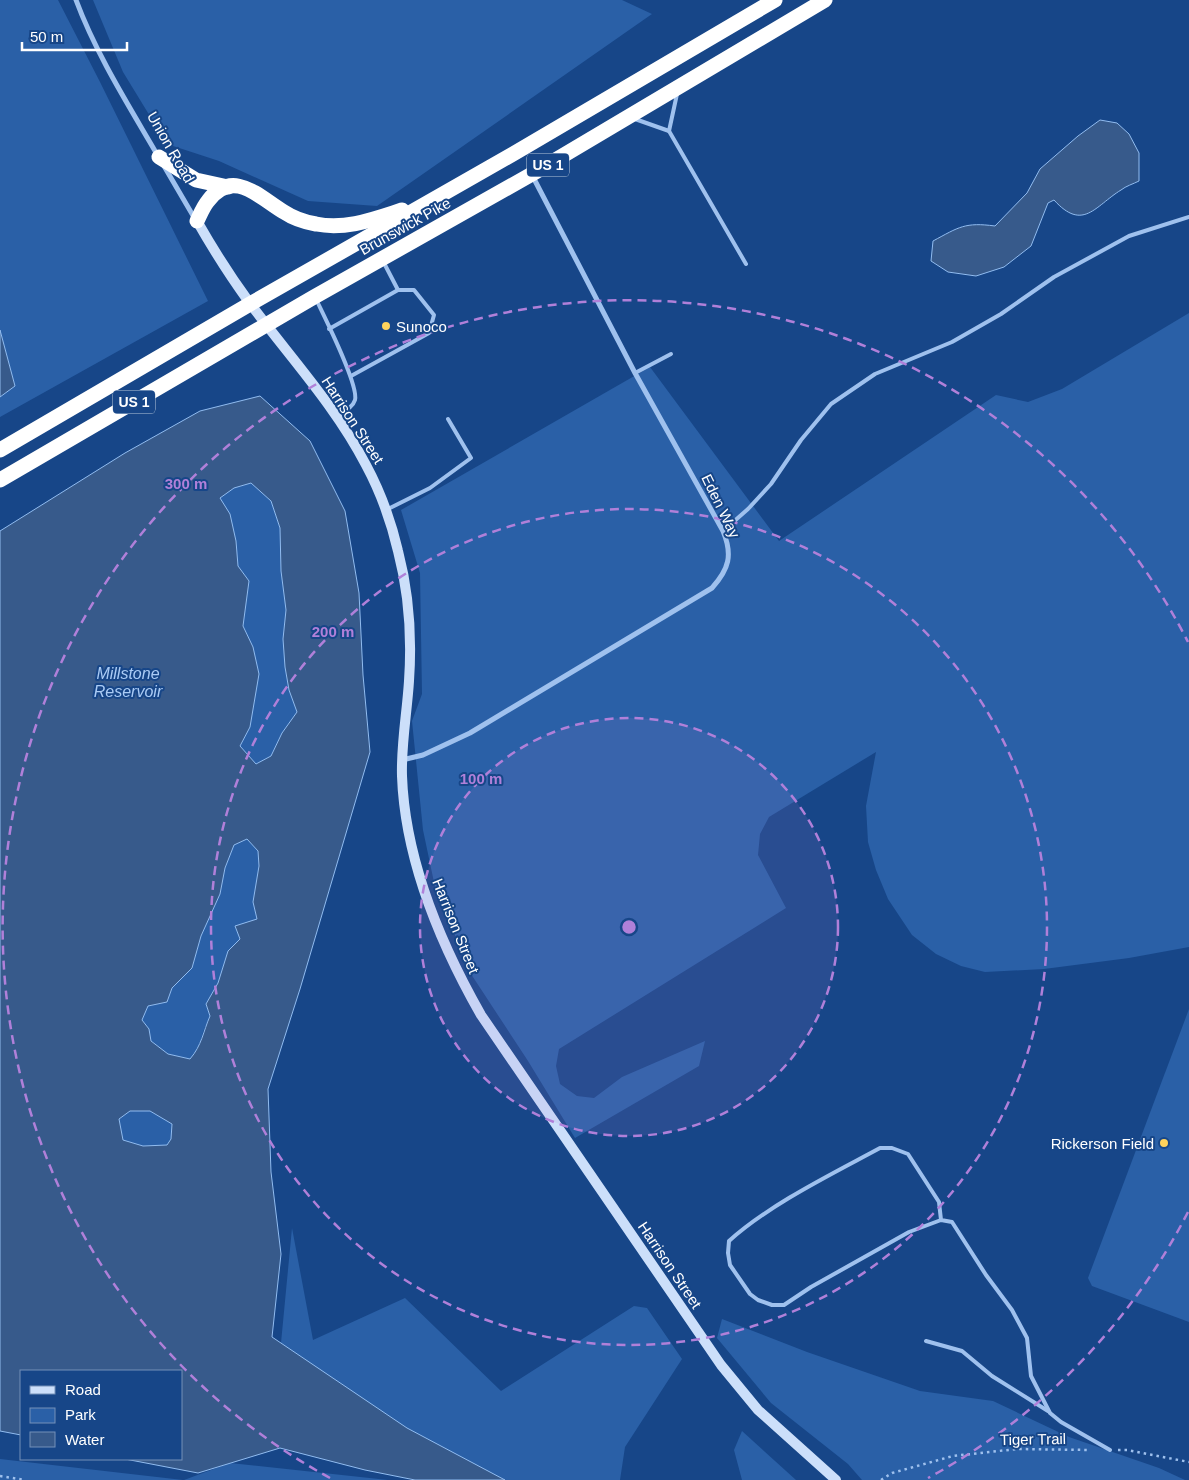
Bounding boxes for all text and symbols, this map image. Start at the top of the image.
scale bar [22,20,128,52]
text: 50 m [30,28,63,45]
street label: Union Road [144,108,198,186]
road number: US 1 [527,154,569,176]
street label: Brunswick Pike [356,194,454,258]
place label: Sunoco [396,318,447,335]
marker: Sunoco [380,320,392,332]
street label: Harrison Street [318,373,388,468]
road number: US 1 [113,391,155,414]
street label: Eden Way [698,471,744,541]
text: 300 m [165,475,207,492]
text: 200 m [312,623,354,640]
water label: Millstone Reservoir [94,665,163,700]
text: 100 m [460,770,502,787]
street label: Harrison Street [429,876,483,977]
centre of rings [620,918,638,936]
place label: Rickerson Field [1051,1135,1154,1152]
marker: Rickerson Field [1158,1137,1170,1149]
street label: Harrison Street [635,1218,706,1312]
legend [20,1370,182,1460]
text: Road [65,1381,101,1398]
text: Park [65,1406,96,1423]
street label: Tiger Trail [1000,1430,1066,1448]
text: Water [65,1431,104,1448]

